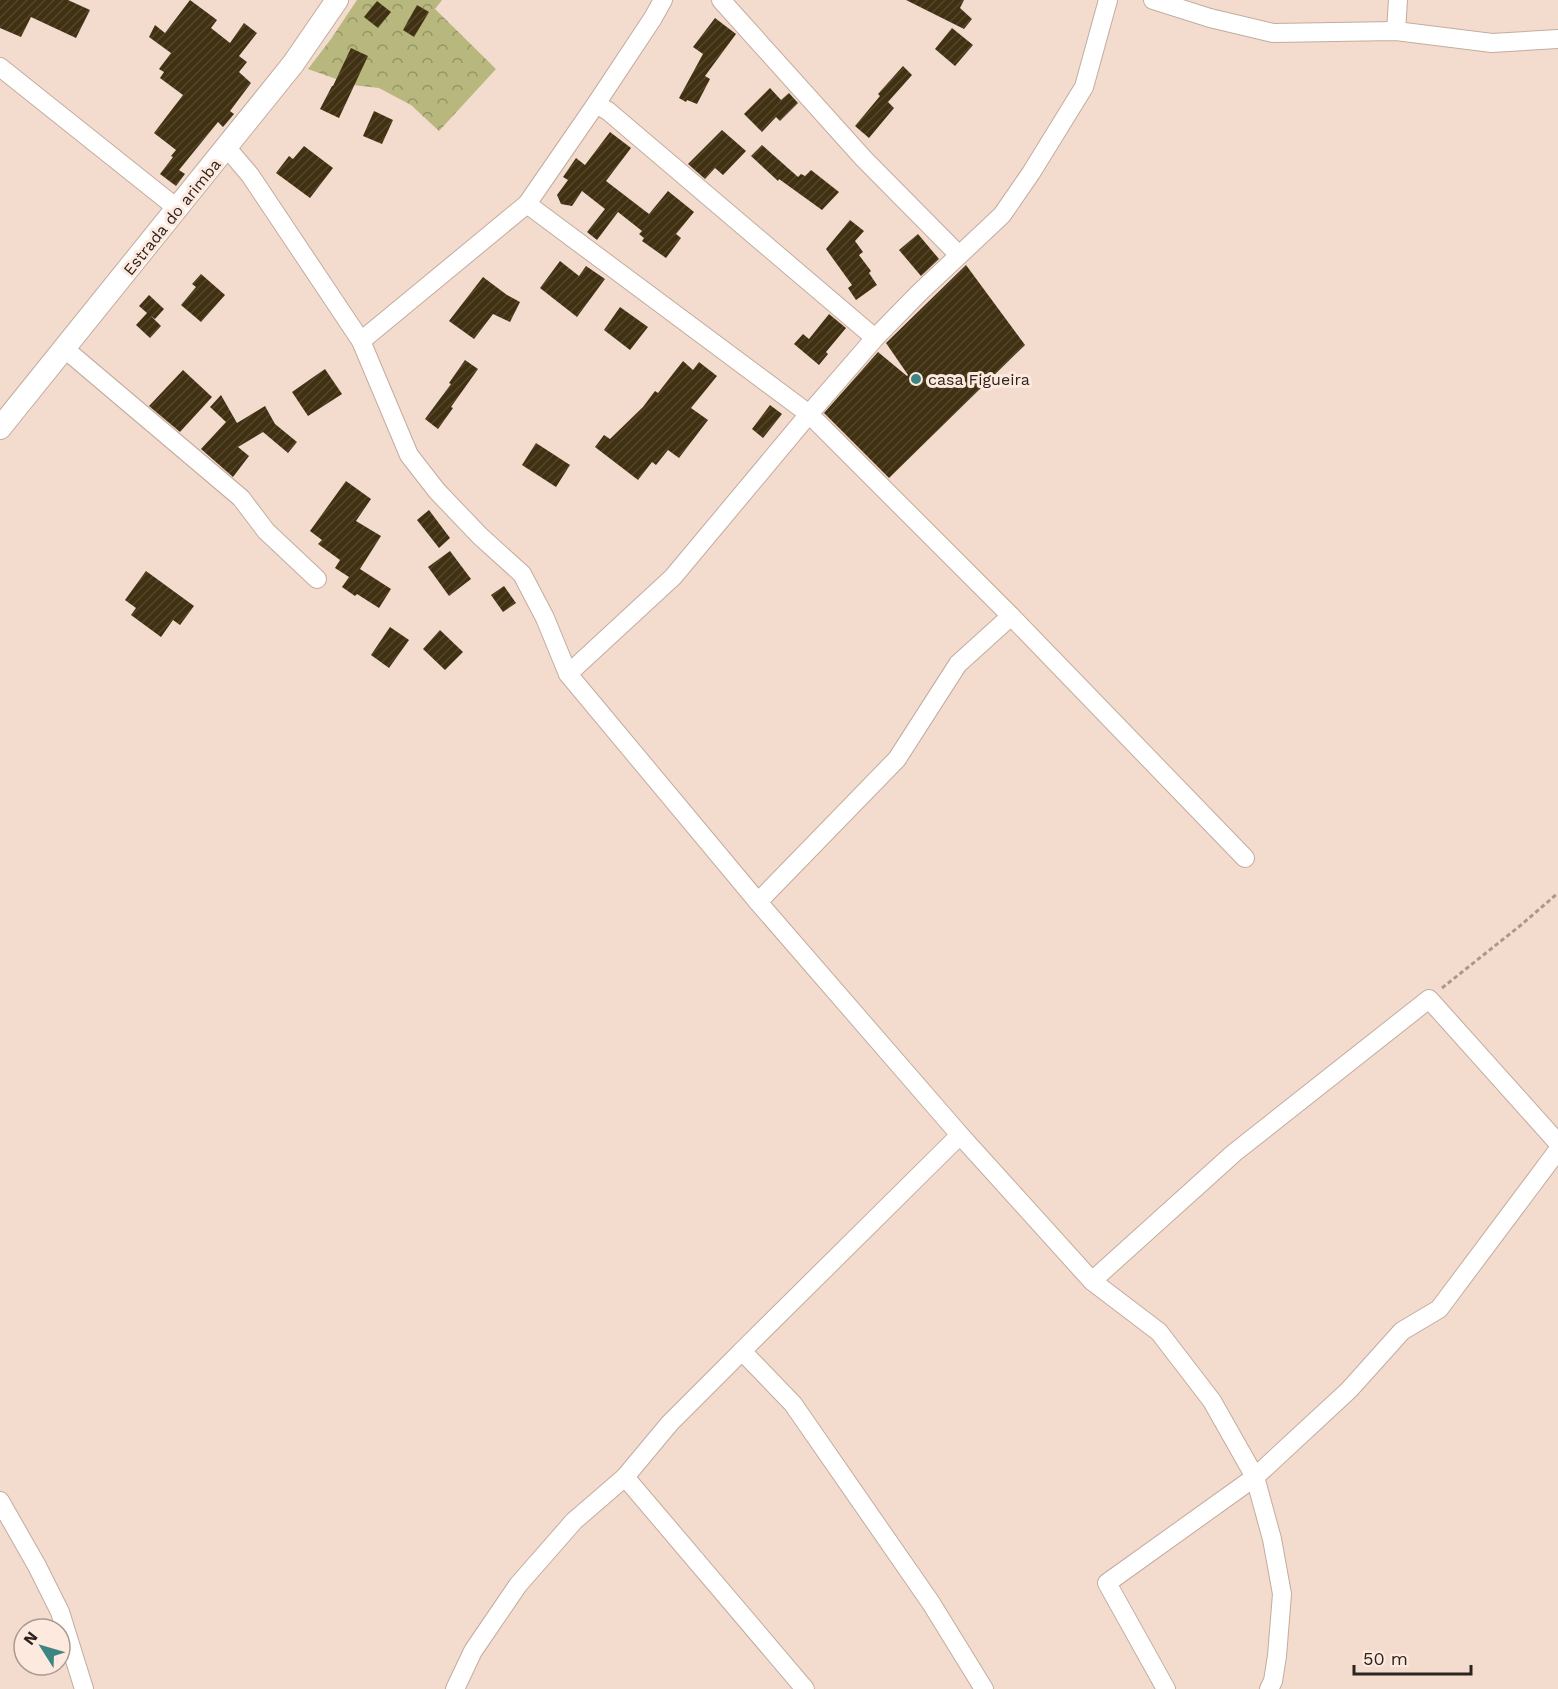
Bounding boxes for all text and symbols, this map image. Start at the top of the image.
street label: Estrada do arimba [119,155,225,279]
place label: casa Figueira [928,370,1030,389]
marker: casa Figueira [909,372,923,386]
north arrow [12,1617,72,1677]
text: N [19,1628,42,1649]
scale bar [1354,1638,1471,1676]
text: 50 m [1363,1648,1408,1669]

